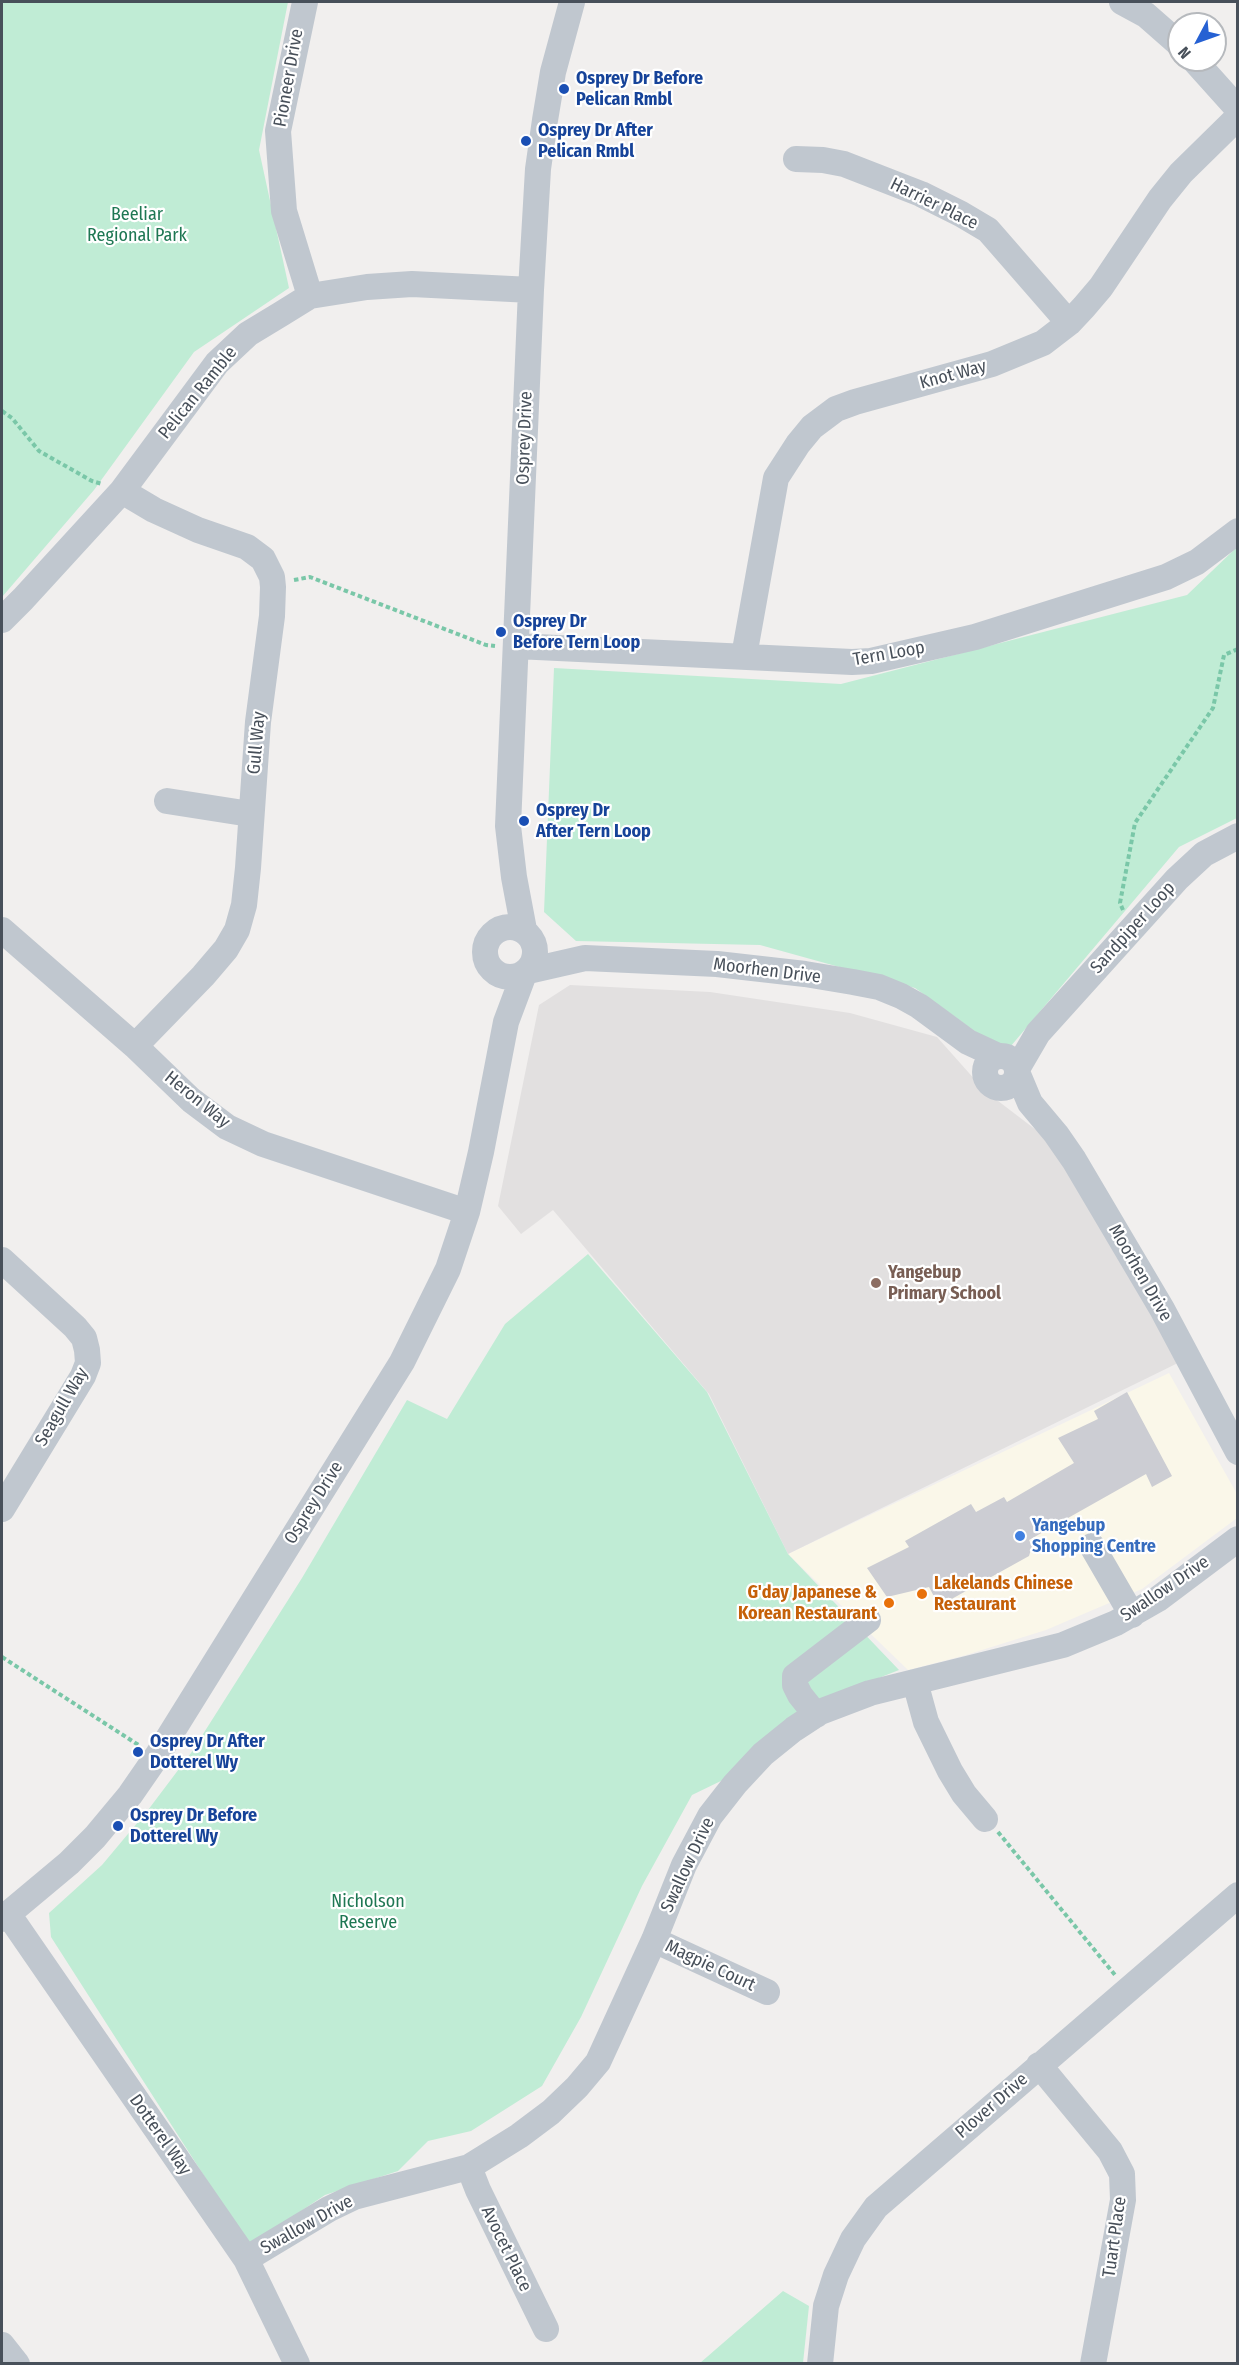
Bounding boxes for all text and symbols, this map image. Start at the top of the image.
north arrow [1167,12,1227,72]
street label: Pioneer Drive [270,27,308,129]
text: N [1174,43,1195,63]
place label: Osprey Dr Before Pelican Rmbl [576,68,703,110]
marker: Osprey Dr Before Pelican Rmbl [557,82,571,96]
place label: Osprey Dr After Pelican Rmbl [538,120,653,162]
marker: Osprey Dr After Pelican Rmbl [519,134,533,148]
street label: Harrier Place [886,173,982,235]
park label: Beeliar Regional Park [87,204,187,246]
street label: Pelican Ramble [154,342,242,444]
street label: Knot Way [917,356,989,394]
street label: Osprey Drive [513,391,537,485]
place label: Osprey Dr Before Tern Loop [513,611,640,654]
marker: Osprey Dr Before Tern Loop [494,625,508,639]
street label: Tern Loop [852,637,926,671]
street label: Gull Way [243,711,271,775]
place label: Osprey Dr After Tern Loop [536,800,651,842]
marker: Osprey Dr After Tern Loop [517,814,531,828]
street label: Sandpiper Loop [1086,878,1180,978]
street label: Moorhen Drive [712,954,822,988]
street label: Heron Way [160,1067,234,1133]
street label: Moorhen Drive [1104,1221,1176,1325]
place label: Yangebup Primary School [888,1262,1001,1304]
marker: Yangebup Primary School [869,1276,883,1290]
street label: Seagull Way [31,1364,93,1450]
street label: Osprey Drive [280,1458,348,1548]
place label: Yangebup Shopping Centre [1032,1515,1156,1558]
marker: Yangebup Shopping Centre [1013,1529,1027,1543]
street label: Swallow Drive [1117,1551,1213,1627]
place label: Lakelands Chinese Restaurant [934,1573,1073,1616]
place label: G'day Japanese & Korean Restaurant [738,1582,877,1624]
marker: Lakelands Chinese Restaurant [915,1587,929,1601]
marker: G'day Japanese & Korean Restaurant [882,1596,896,1610]
place label: Osprey Dr After Dotterel Wy [150,1731,265,1774]
marker: Osprey Dr After Dotterel Wy [131,1745,145,1759]
place label: Osprey Dr Before Dotterel Wy [130,1805,257,1848]
street label: Swallow Drive [657,1814,719,1916]
marker: Osprey Dr Before Dotterel Wy [111,1819,125,1833]
park label: Nicholson Reserve [331,1891,405,1934]
street label: Magpie Court [661,1936,759,1996]
street label: Plover Drive [951,2069,1033,2143]
street label: Dotterel Way [124,2091,196,2179]
street label: Swallow Drive [257,2191,357,2259]
street label: Tuart Place [1099,2195,1131,2279]
street label: Avocet Place [476,2203,536,2295]

